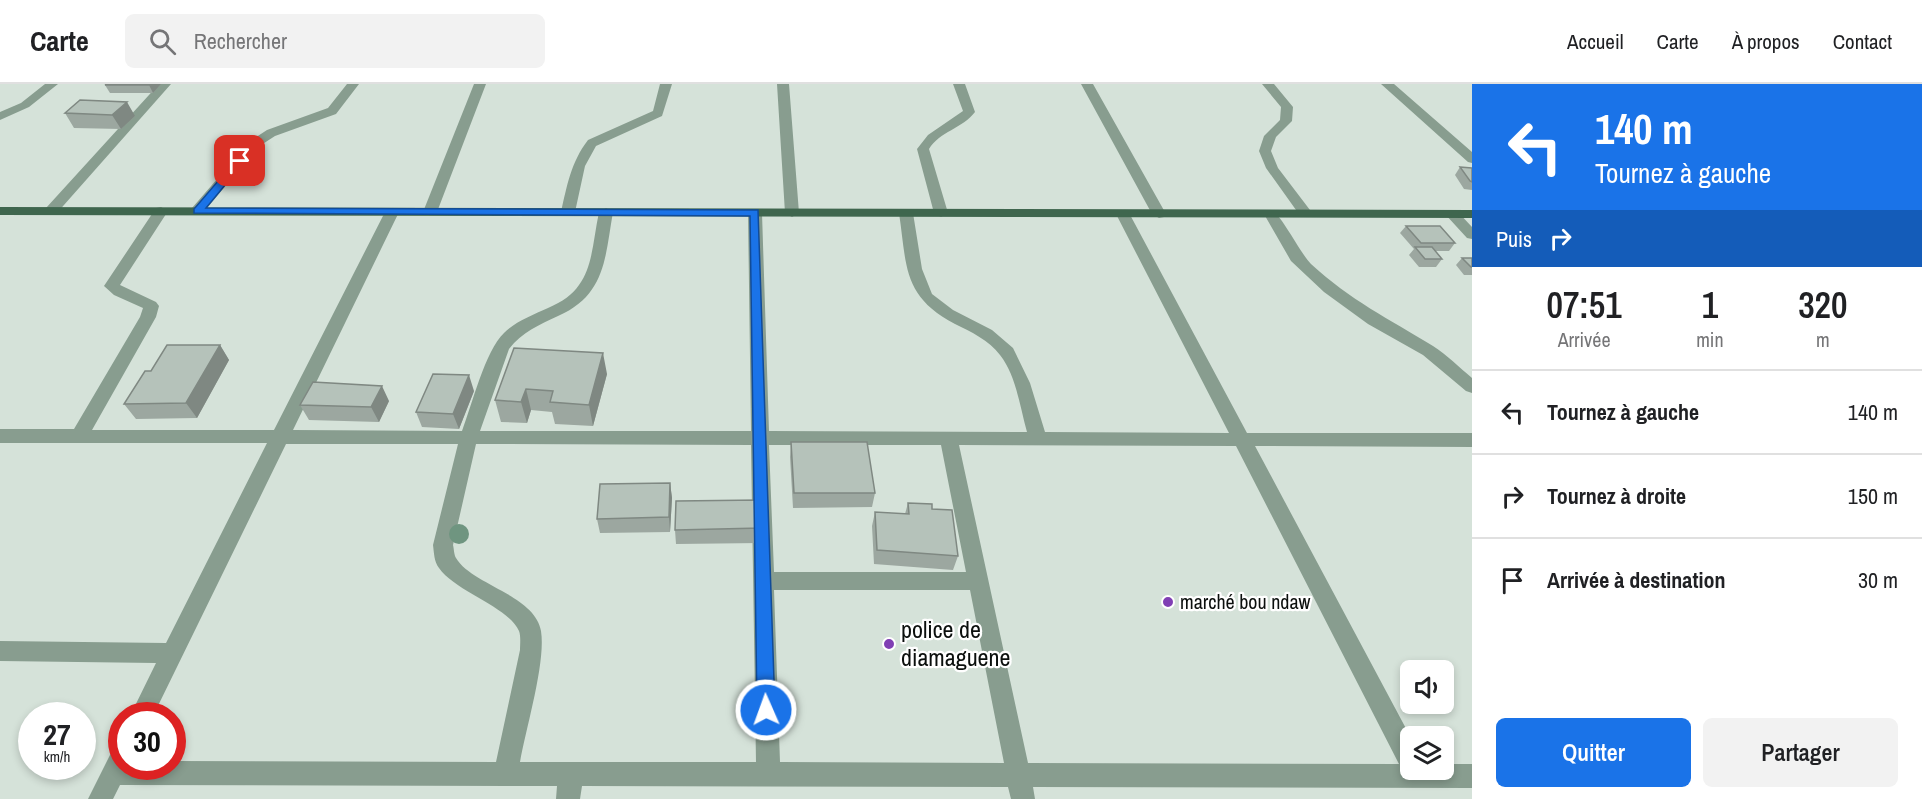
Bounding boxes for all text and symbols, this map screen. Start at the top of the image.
search box [125,14,545,68]
text: Carte [30,22,89,60]
icon: search [146,25,179,58]
text: Rechercher [194,26,287,56]
text: Accueil [1567,27,1624,56]
text: Carte [1657,27,1699,56]
text: À propos [1732,27,1800,56]
text: Contact [1833,27,1892,56]
text: 140 m [1595,101,1693,157]
icon: left [1496,108,1574,186]
pin [214,135,265,186]
icon: arrive [223,144,256,177]
text: Tournez à gauche [1595,155,1771,191]
icon: right [1544,222,1577,255]
text: Puis [1496,224,1532,254]
text: 07:51 [1547,281,1622,329]
text: 1 [1702,281,1718,329]
text: 320 [1798,281,1847,329]
text: Arrivée [1558,326,1611,353]
text: min [1696,326,1724,353]
text: m [1816,326,1830,353]
icon: left [1496,396,1529,429]
text: Tournez à gauche [1547,397,1699,427]
text: 140 m [1848,397,1898,427]
icon: right [1496,480,1529,513]
text: Tournez à droite [1547,481,1686,511]
text: 150 m [1848,481,1898,511]
icon: arrive [1496,564,1529,597]
text: Arrivée à destination [1547,565,1725,595]
text: 30 m [1858,565,1898,595]
place label: marché bou ndaw [1180,588,1311,615]
marker: marché bou ndaw [1161,595,1175,609]
place label: police de diamaguene [901,613,1010,673]
marker: police de diamaguene [882,637,896,651]
map controls [1400,660,1454,780]
button: sound [1400,660,1454,714]
position arrow [734,678,798,742]
speed limit sign: 30 [108,702,186,780]
text: 27 [43,714,71,754]
button: Quitter [1496,718,1691,787]
button: Partager [1703,718,1898,787]
button: layers [1400,726,1454,780]
text: km/h [44,746,70,767]

